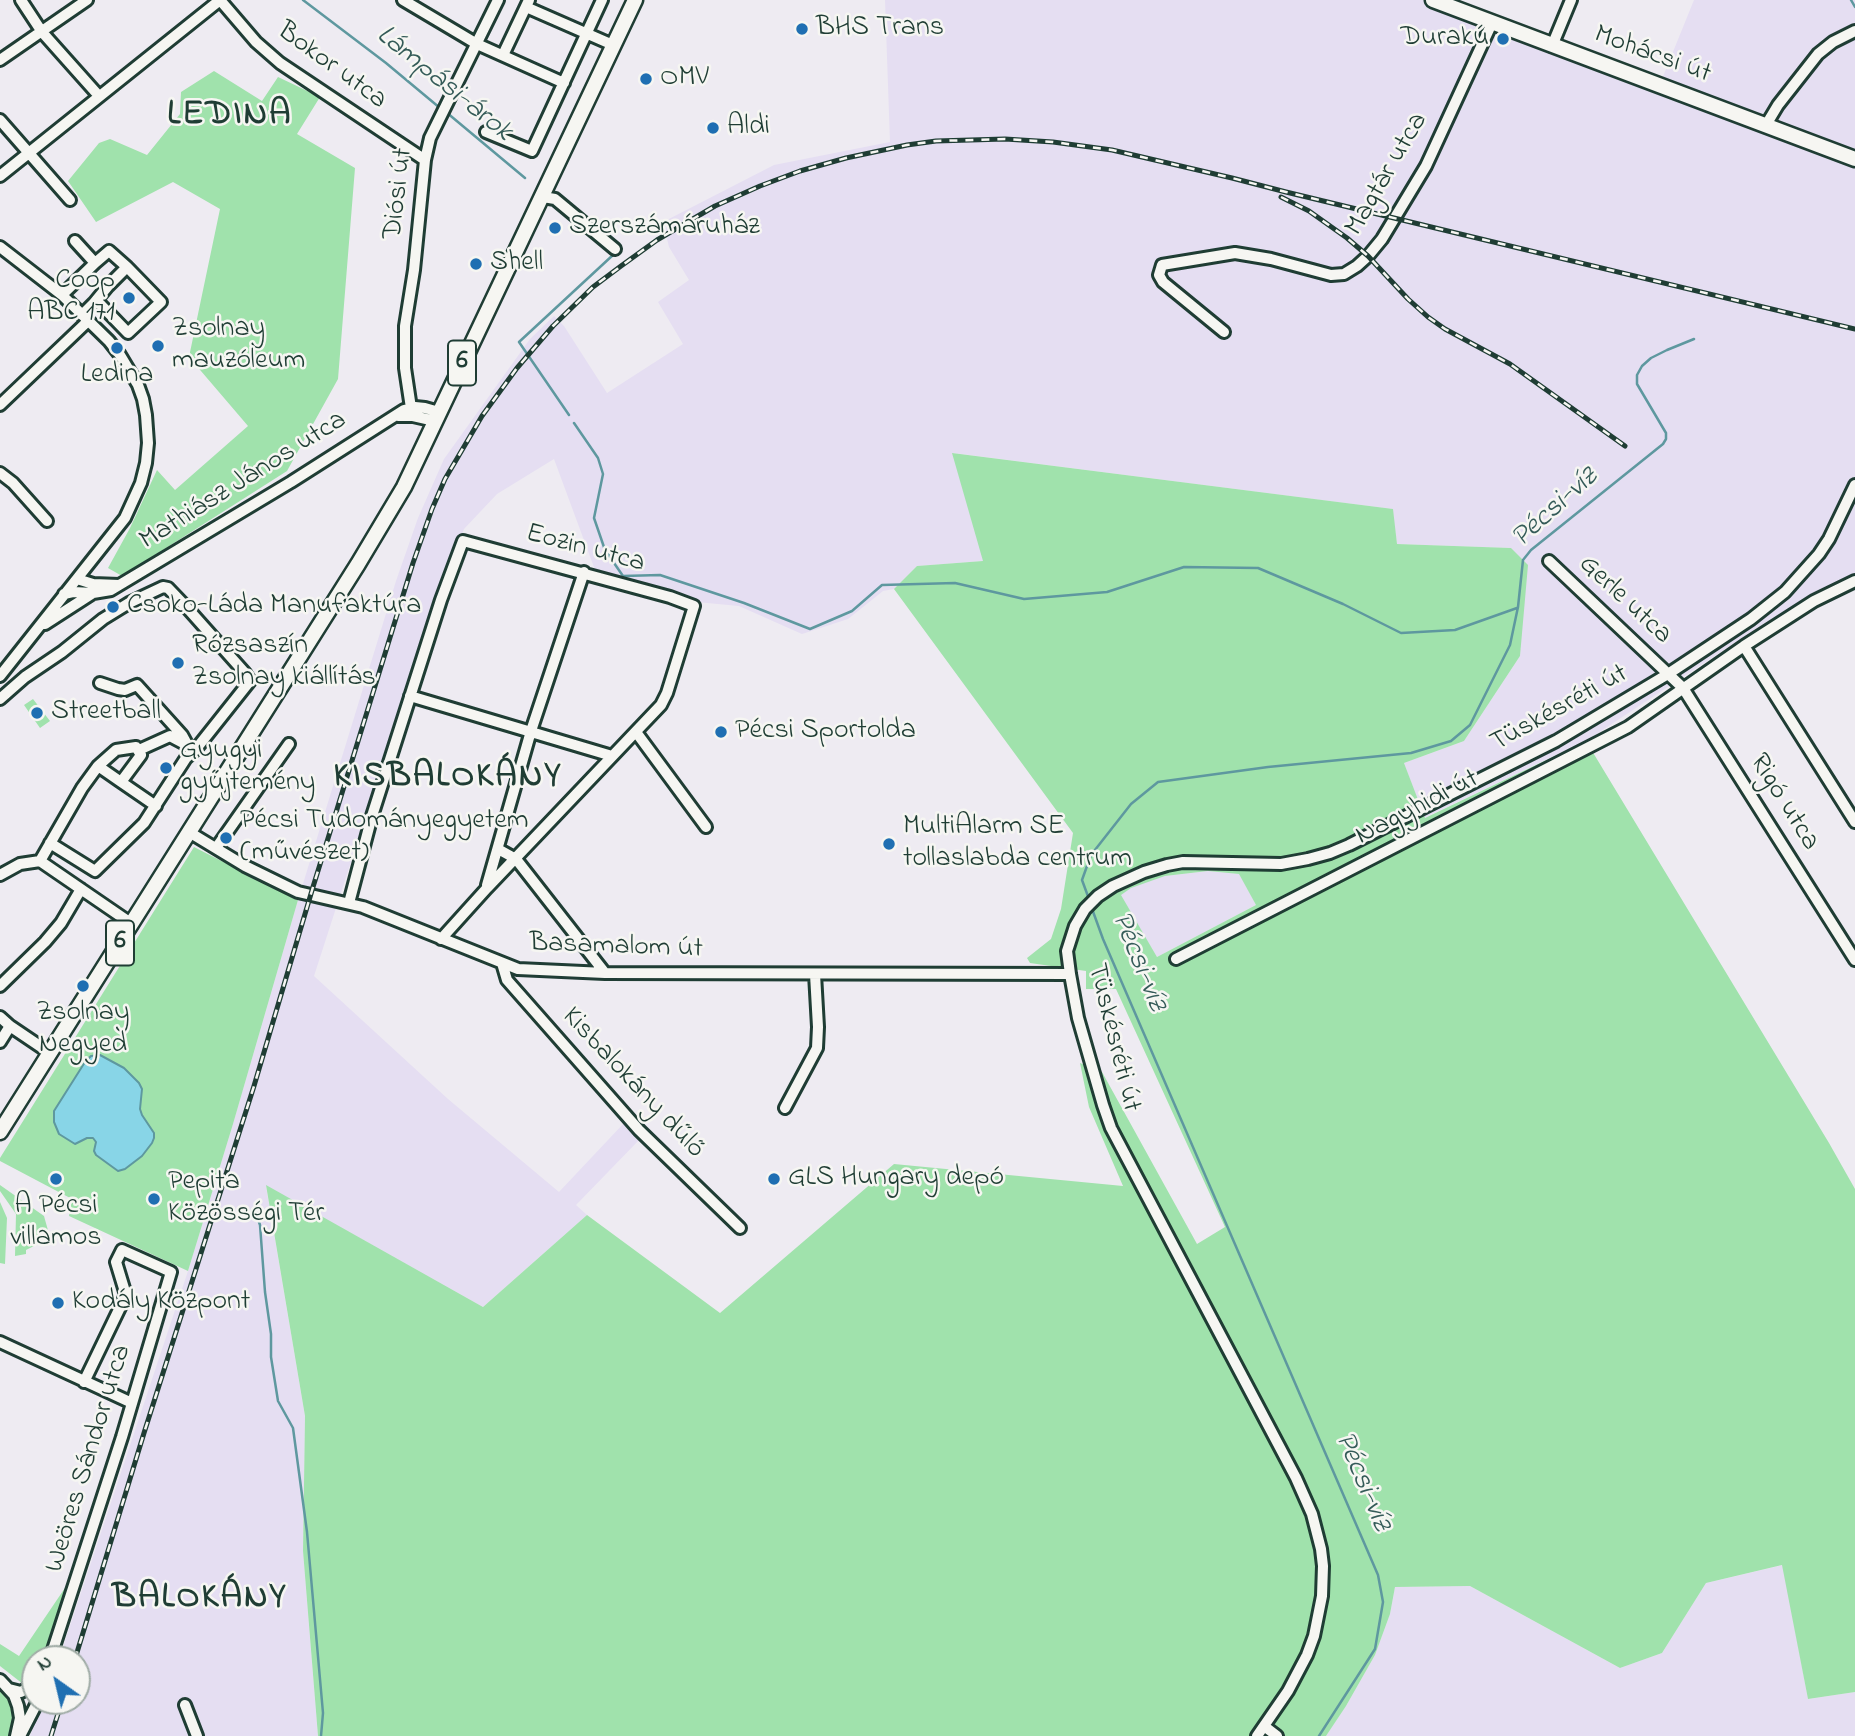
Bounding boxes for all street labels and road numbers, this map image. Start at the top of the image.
street label: Bokor utca [269,16,393,118]
street label: Mohácsi út [1589,19,1715,93]
street label: Magtár utca [1339,107,1437,243]
street label: Diósi út [378,146,422,242]
road number: 6 [448,340,476,386]
street label: Mathiász János utca [134,405,354,559]
street label: Eozin utca [522,518,648,582]
street label: Gerle utca [1570,549,1678,653]
street label: Tüskésréti út [1486,659,1634,761]
street label: Rigó utca [1740,748,1826,858]
street label: Nagyhidi út [1351,764,1485,854]
road number: 6 [106,920,134,966]
street label: Basamalom út [529,928,703,968]
street label: Tüskésréti út [1077,960,1147,1116]
street label: Kisbalokány dűlő [553,1001,711,1167]
street label: Weöres Sándor utca [39,1341,141,1577]

